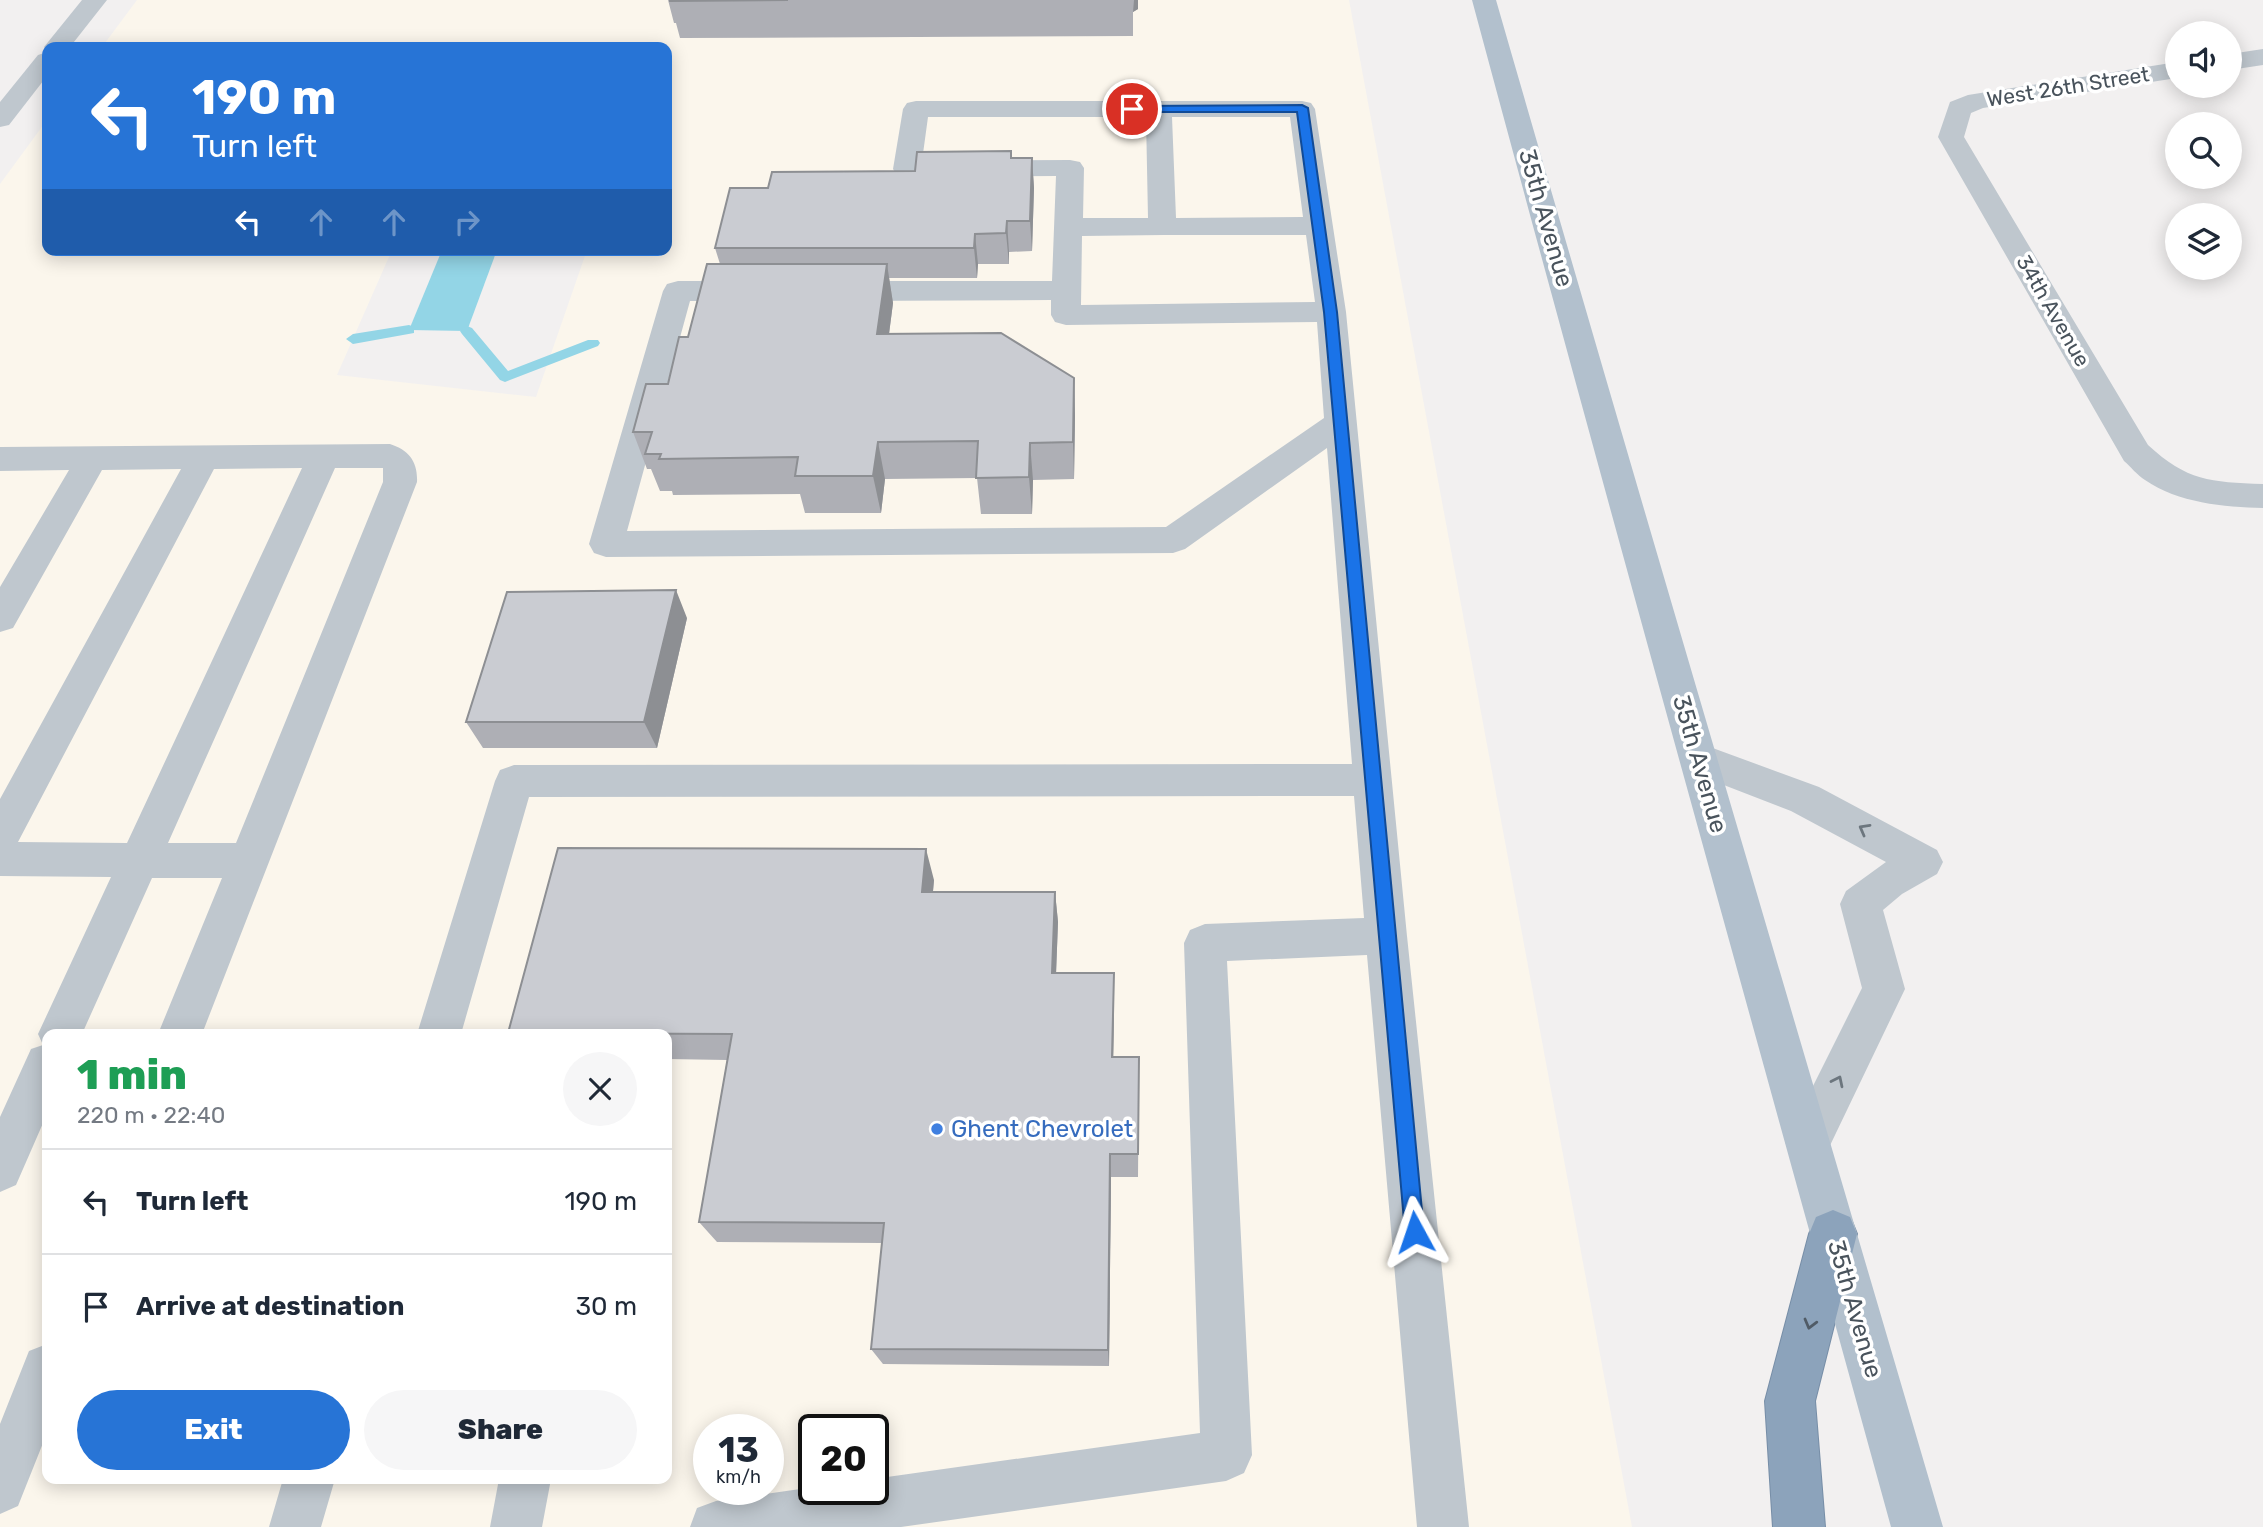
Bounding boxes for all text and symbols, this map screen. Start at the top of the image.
map controls [2165,21,2242,280]
button: sound [2165,21,2242,98]
street label: West 26th Street [1985,61,2151,112]
text: 190 m [192,68,336,126]
icon: left [77,70,168,161]
pin [1102,79,1162,139]
icon: arrive [1113,90,1151,128]
button: search [2165,112,2242,189]
text: Turn left [192,127,317,165]
street label: 35th Avenue [1513,146,1579,290]
icon: left [229,203,267,241]
icon: ahead [302,203,340,241]
icon: ahead [375,203,413,241]
icon: right [448,203,486,241]
button: layers [2165,203,2242,280]
street label: 34th Avenue [2011,250,2095,371]
street label: 35th Avenue [1667,692,1733,836]
one-way arrow [1858,824,1871,838]
text: 1 min [77,1050,187,1100]
button: close [563,1052,637,1126]
one-way arrow [1830,1076,1844,1088]
text: 220 m · 22:40 [77,1101,225,1129]
place label: Ghent Chevrolet [951,1115,1133,1143]
marker: Ghent Chevrolet [929,1121,945,1137]
icon: left [77,1183,115,1221]
text: Turn left [136,1186,248,1217]
text: 190 m [564,1186,637,1217]
position arrow [1378,1195,1452,1269]
street label: 35th Avenue [1822,1237,1888,1381]
icon: arrive [77,1288,115,1326]
text: Arrive at destination [136,1291,404,1322]
text: 30 m [575,1291,637,1322]
one-way arrow [1804,1318,1818,1330]
button: Exit [77,1390,350,1470]
button: Share [364,1390,637,1470]
speed limit sign: 20 [798,1414,889,1505]
text: 13 [718,1429,759,1471]
text: km/h [716,1466,761,1488]

